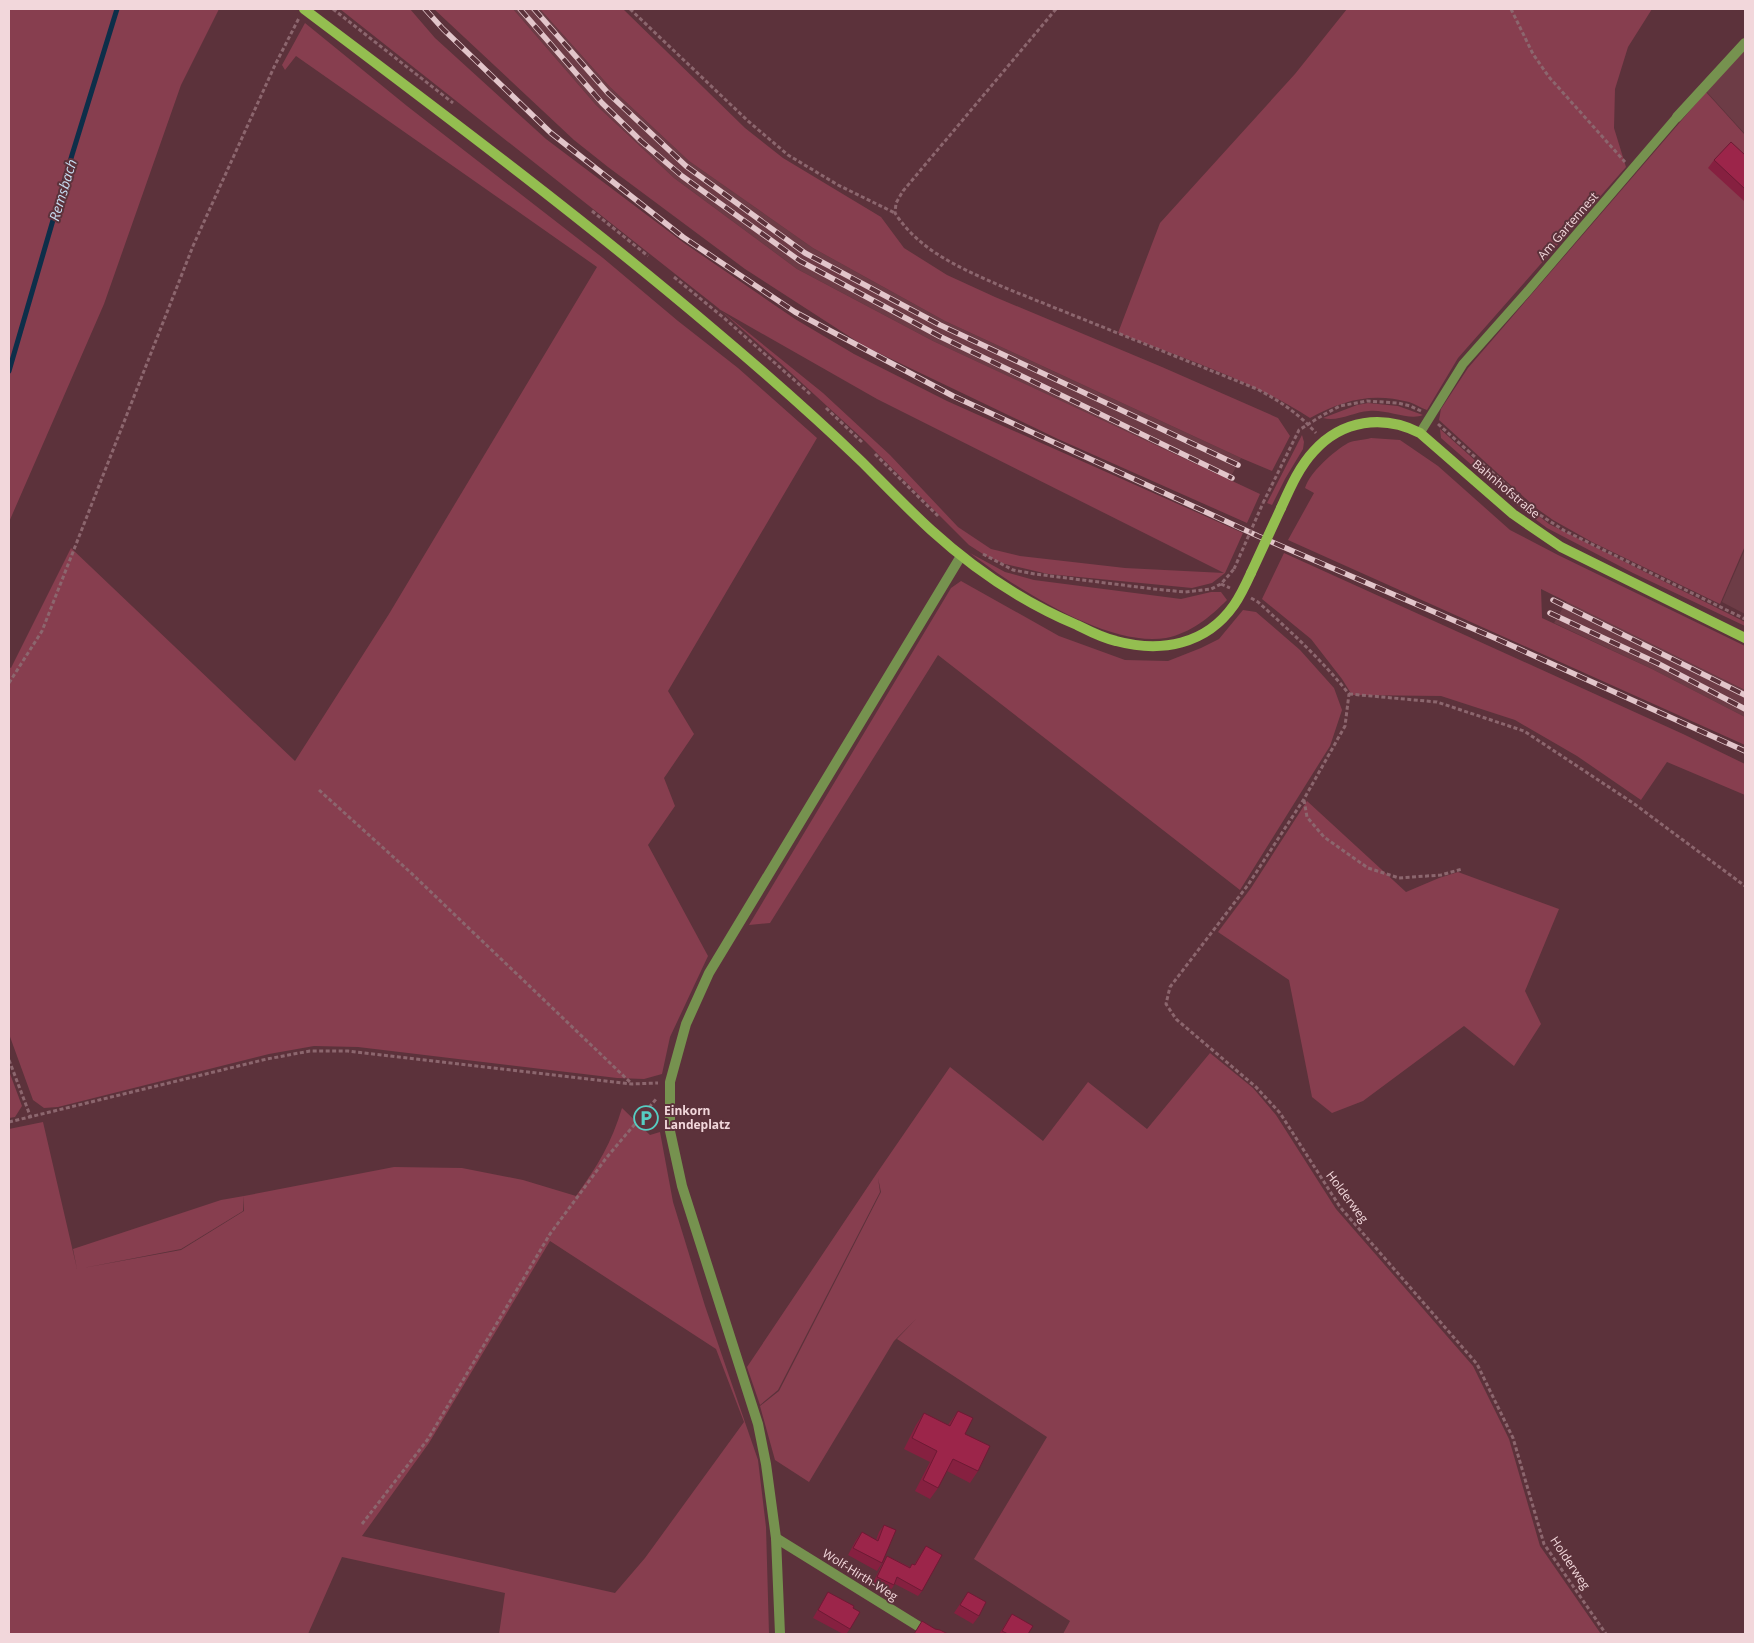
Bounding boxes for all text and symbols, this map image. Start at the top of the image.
water label: Remsbach [44,157,81,223]
street label: Am Gartennest [1533,188,1602,263]
street label: Bahnhofstraße [1469,455,1544,522]
place label: Einkorn Landeplatz [664,1102,730,1133]
parking icon: Einkorn Landeplatz [633,1105,659,1131]
street label: Holderweg [1322,1167,1373,1226]
street label: Holderweg [1546,1533,1595,1593]
street label: Wolf-Hirth-Weg [819,1545,902,1605]

